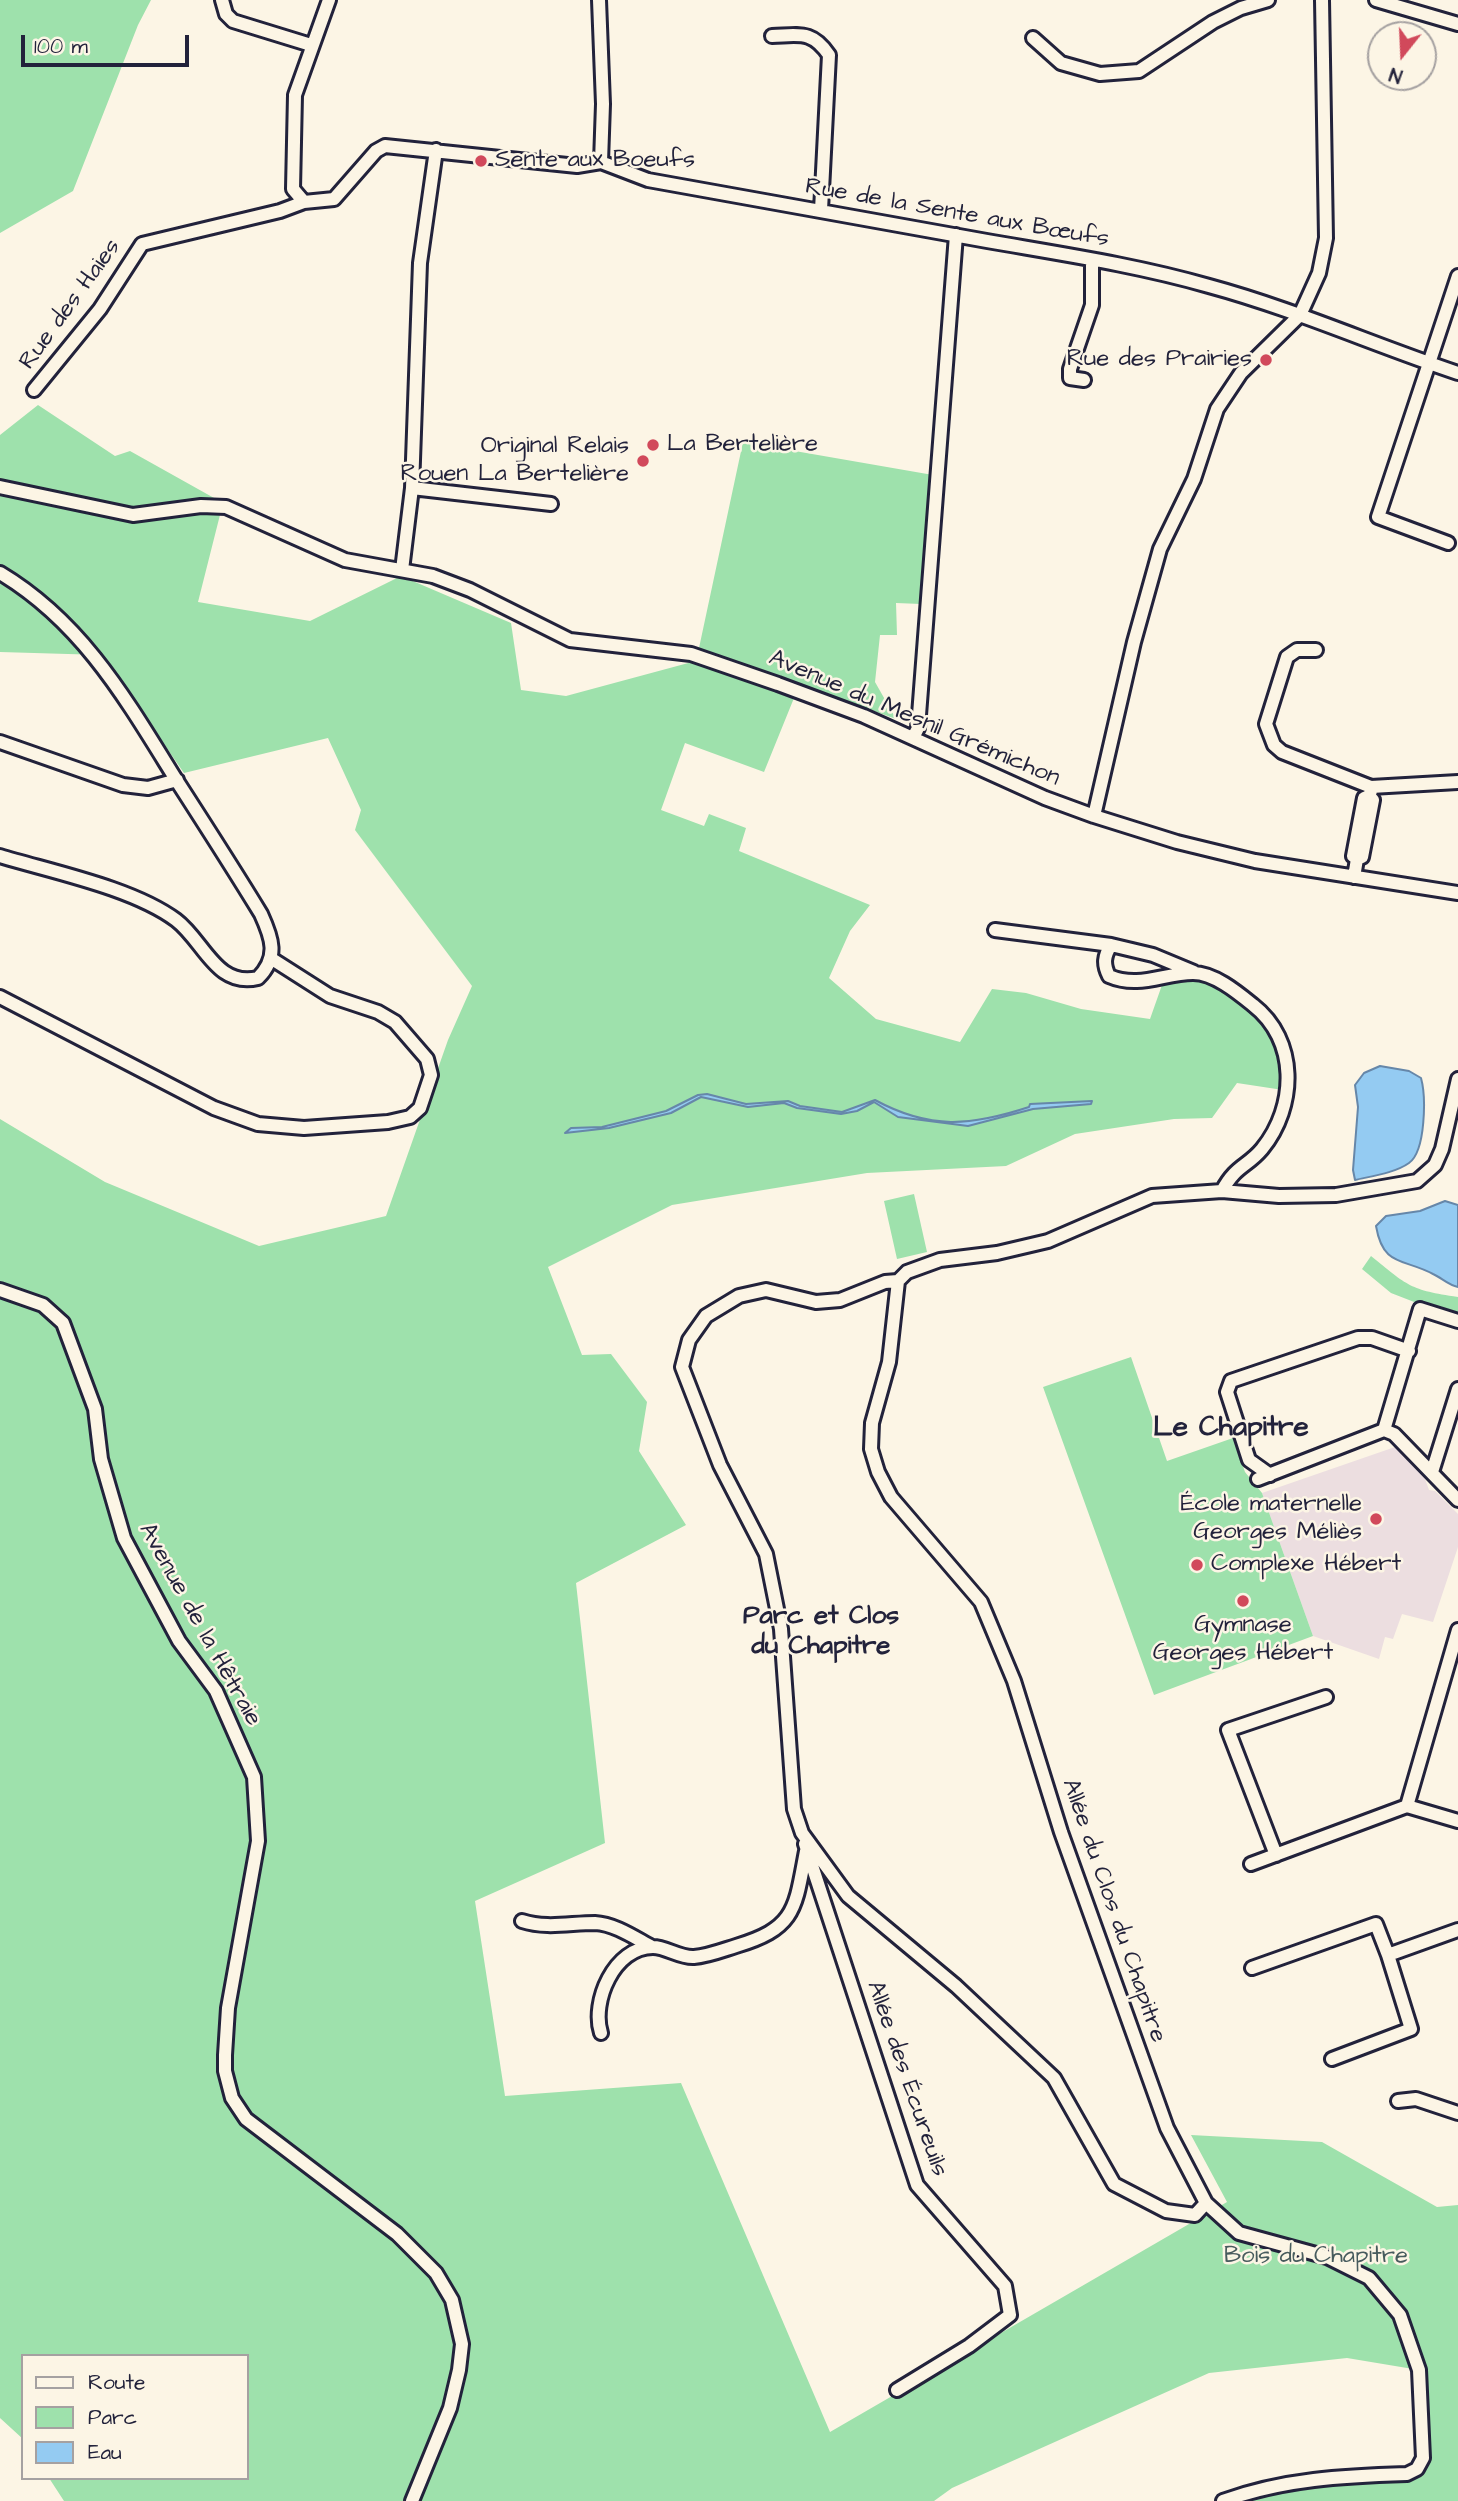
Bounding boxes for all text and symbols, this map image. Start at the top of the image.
scale bar [24,21,192,65]
north arrow [1367,21,1437,91]
text: 100 m [34,32,88,61]
text: N [1386,60,1406,89]
place label: Sente aux Boeufs [495,147,695,175]
marker: Sente aux Boeufs [473,153,489,169]
street label: Rue de la Sente aux Bœufs [803,173,1111,255]
street label: Rue des Haies [14,234,128,376]
place label: Rue des Prairies [1067,346,1252,374]
marker: Rue des Prairies [1258,352,1274,368]
place label: La Bertelière [667,431,818,459]
place label: Original Relais Rouen La Bertelière [401,433,629,489]
marker: La Bertelière [645,437,661,453]
marker: Original Relais Rouen La Bertelière [635,453,651,469]
street label: Avenue du Mesnil Grémichon [764,645,1064,793]
district label: Le Chapitre [1153,1412,1309,1446]
place label: École maternelle Georges Méliès [1180,1491,1362,1547]
marker: École maternelle Georges Méliès [1368,1511,1384,1527]
street label: Avenue de la Hêtraie [131,1519,267,1731]
place label: Complexe Hébert [1211,1551,1401,1579]
marker: Complexe Hébert [1189,1557,1205,1573]
marker: Gymnase Georges Hébert [1235,1593,1251,1609]
district label: Parc et Clos du Chapitre [743,1602,899,1664]
place label: Gymnase Georges Hébert [1153,1612,1333,1668]
street label: Allée du Clos du Chapitre [1054,1776,1172,2046]
street label: Allée des Écureuils [859,1977,953,2181]
park label: Bois du Chapitre [1224,2243,1408,2271]
legend [21,2354,248,2480]
text: Route [88,2368,145,2397]
text: Parc [88,2403,137,2432]
text: Eau [88,2438,122,2467]

